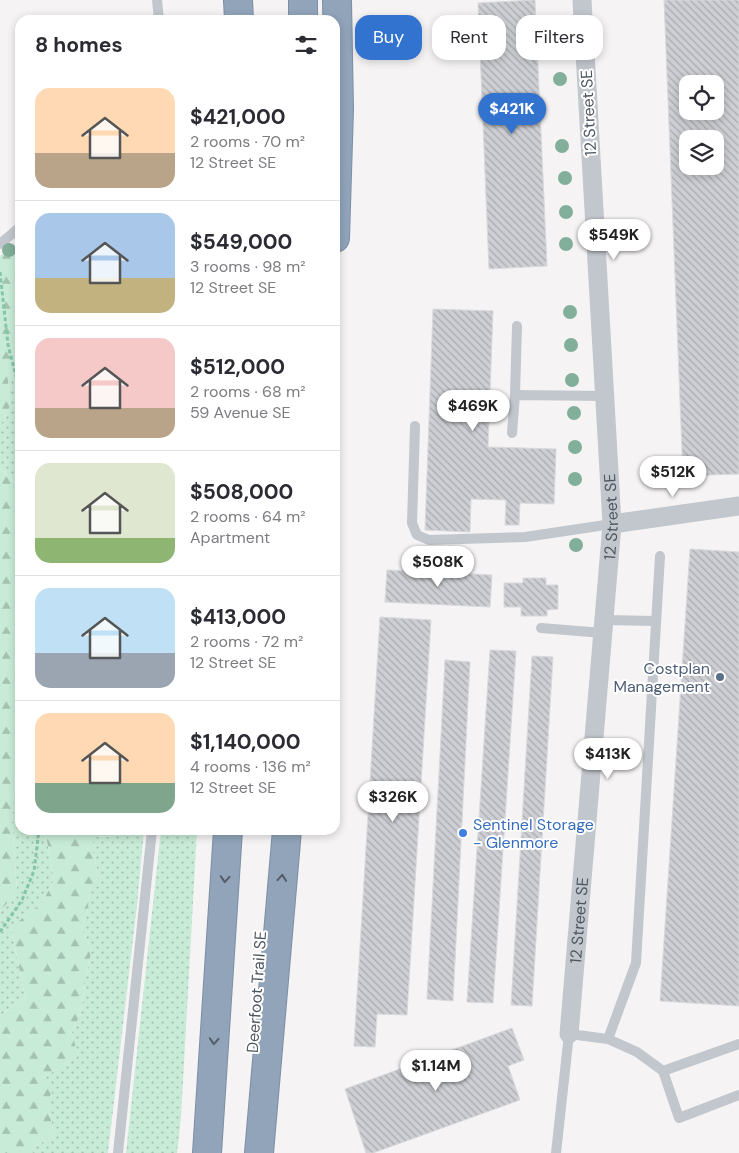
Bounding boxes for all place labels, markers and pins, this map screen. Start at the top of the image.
pin: $421K [477,92,547,135]
pin: $549K [579,218,649,261]
pin: $469K [438,390,508,432]
pin: $512K [638,456,708,498]
pin: $508K [403,546,473,588]
place label: Costplan Management [613,658,710,697]
marker: Costplan Management [714,671,726,683]
pin: $413K [573,738,643,780]
pin: $326K [358,780,428,823]
place label: Sentinel Storage - Glenmore [473,814,594,853]
marker: Sentinel Storage - Glenmore [457,827,469,839]
pin: $1.14M [395,1050,477,1092]

